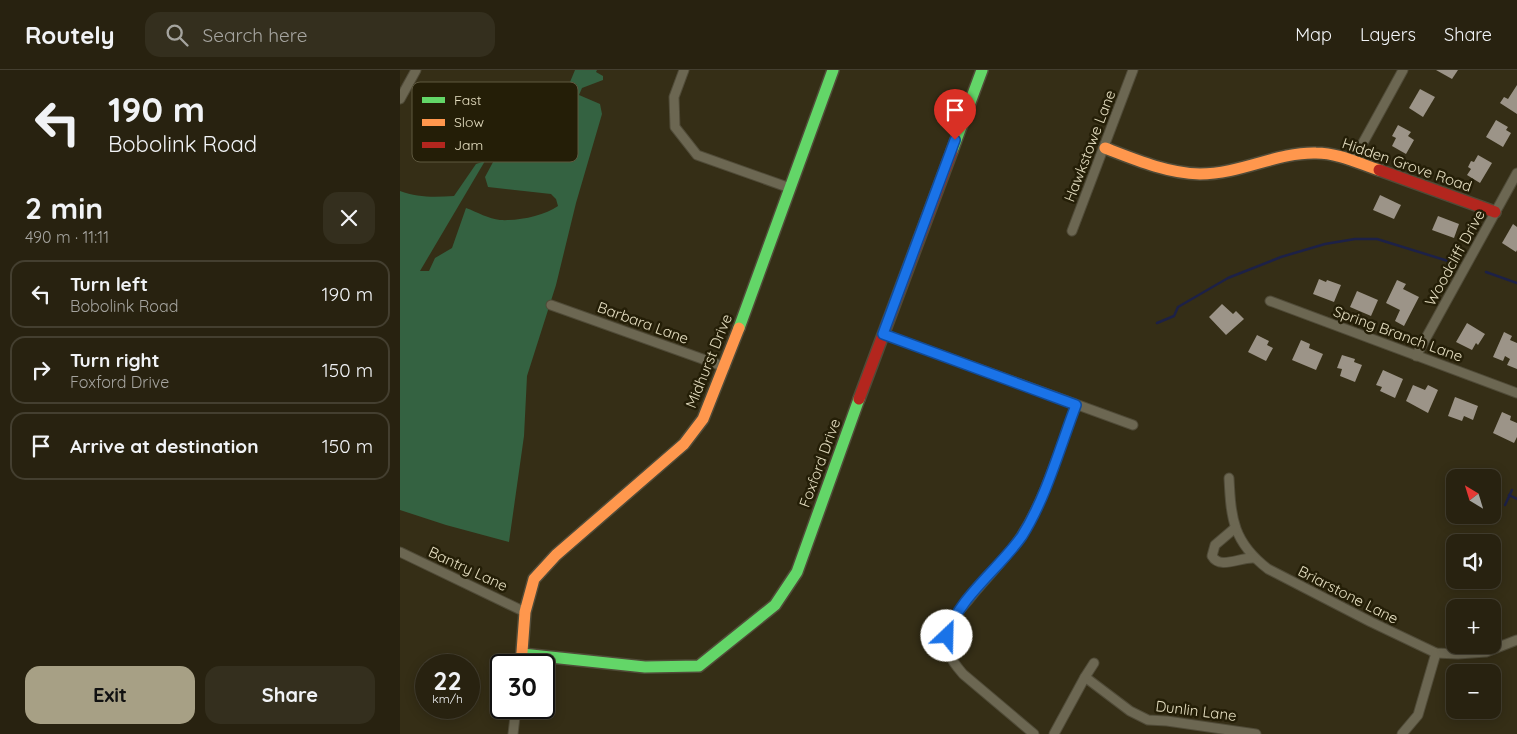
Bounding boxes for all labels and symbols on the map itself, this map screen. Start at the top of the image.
legend [412,82,578,162]
street label: Hawkstowe Lane [1059,87,1120,204]
pin [934,89,976,140]
text: Fast [454,91,482,109]
text: Slow [454,113,484,131]
street label: Hidden Grove Road [1340,133,1475,196]
text: Jam [454,136,483,154]
street label: Woodcliff Drive [1420,206,1489,309]
street label: Barbara Lane [595,297,691,348]
street label: Spring Branch Lane [1331,301,1465,366]
street label: Midhurst Drive [681,311,736,411]
street label: Foxford Drive [795,416,844,510]
north arrow [1446,469,1501,524]
street label: Bantry Lane [426,542,511,595]
street label: Briarstone Lane [1295,561,1402,628]
position arrow [920,609,972,661]
speed limit sign: 30 [490,654,555,719]
street label: Dunlin Lane [1154,696,1238,725]

